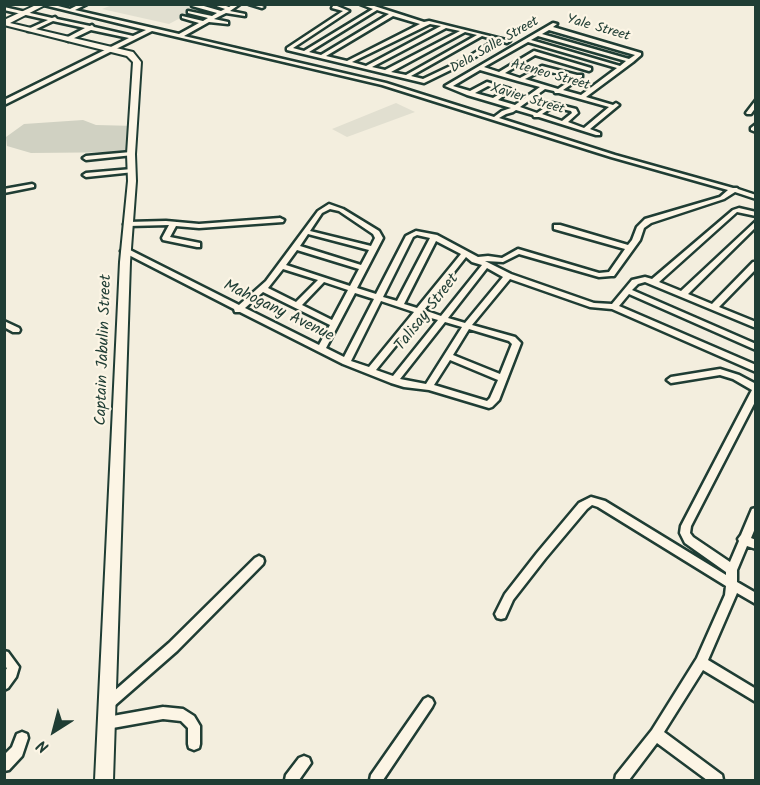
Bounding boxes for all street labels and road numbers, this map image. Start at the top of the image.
street label: Yale Street [564,12,632,46]
street label: Dela Salle Street [448,14,542,78]
street label: Ateneo Street [509,57,591,95]
street label: Xavier Street [488,81,566,119]
street label: Talisay Street [392,271,464,355]
street label: Captain Jabulin Street [93,274,117,426]
street label: Mahogany Avenue [220,277,336,347]

